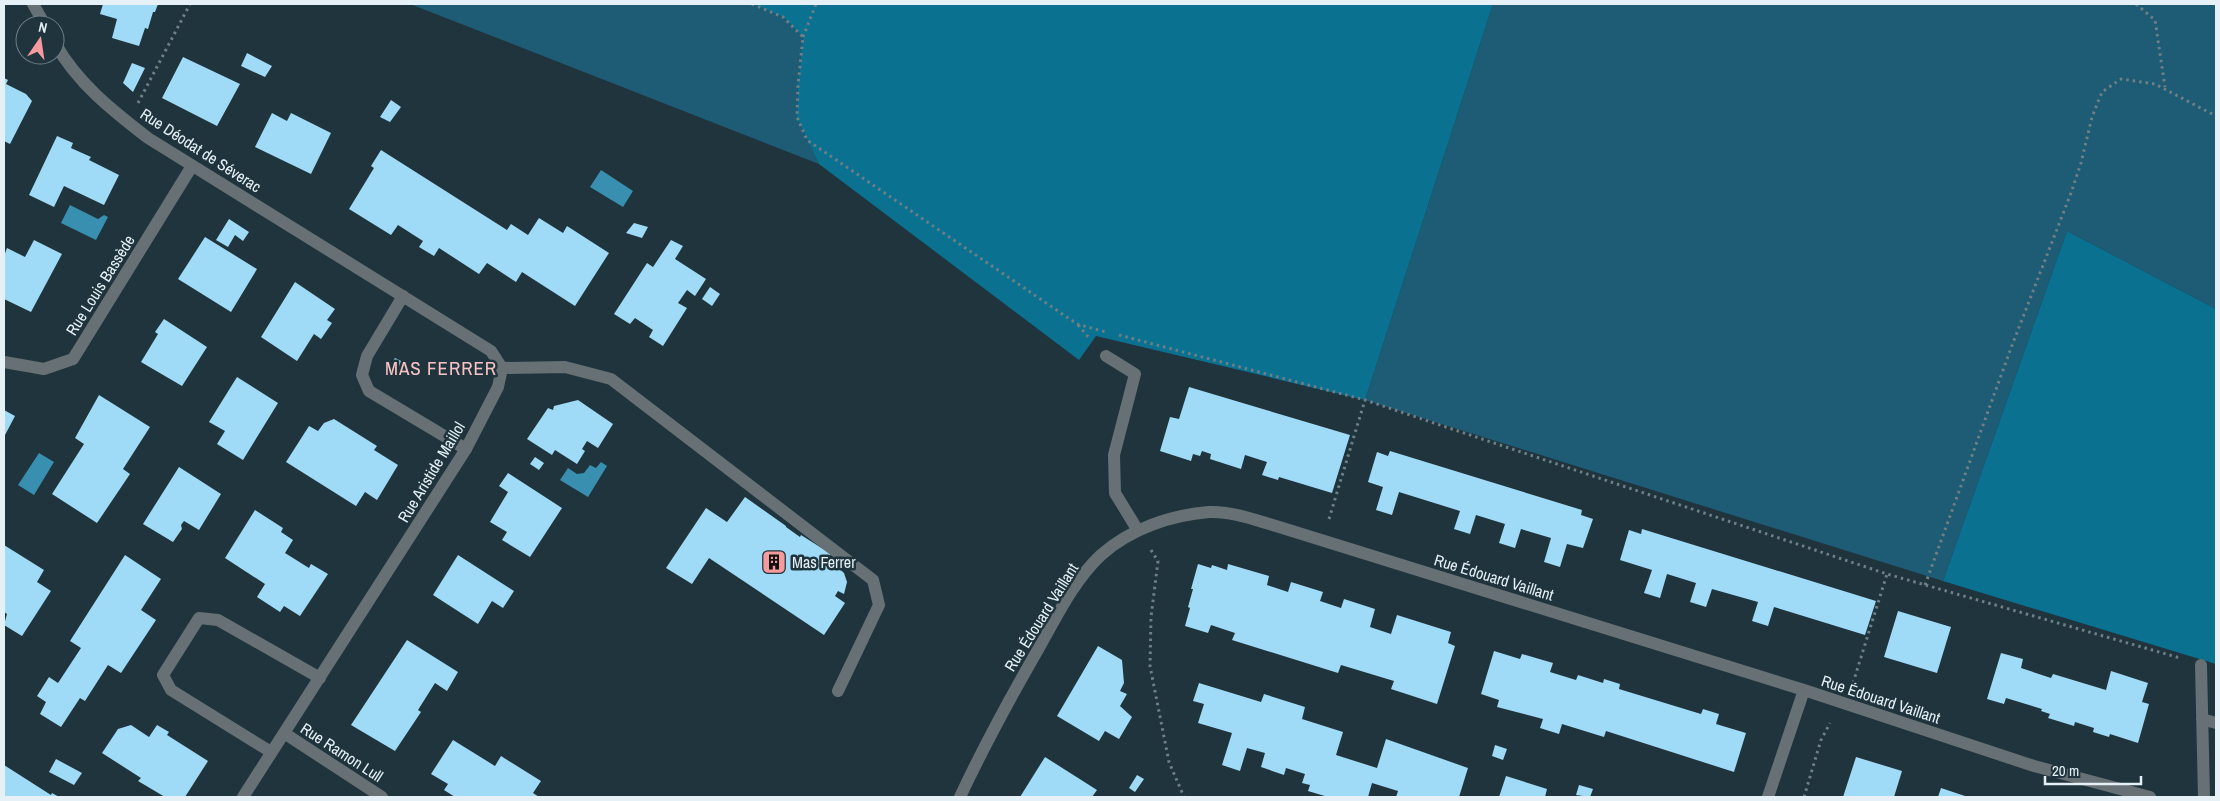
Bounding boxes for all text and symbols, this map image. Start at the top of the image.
north arrow [15,15,65,65]
text: N [37,18,49,37]
street label: Rue Déodat de Séverac [136,103,266,198]
street label: Rue Louis Bassède [60,231,140,339]
district label: MAS FERRER [385,355,497,381]
street label: Rue Aristide Maillol [392,418,470,526]
street label: Rue Édouard Vaillant [1432,548,1557,606]
building icon: Mas Ferrer [761,549,787,575]
place label: Mas Ferrer [792,551,856,573]
street label: Rue Édouard Vaillant [999,558,1083,675]
street label: Rue Édouard Vaillant [1819,669,1944,729]
street label: Rue Ramon Lull [297,717,388,787]
scale bar [2045,754,2141,786]
text: 20 m [2052,760,2079,781]

